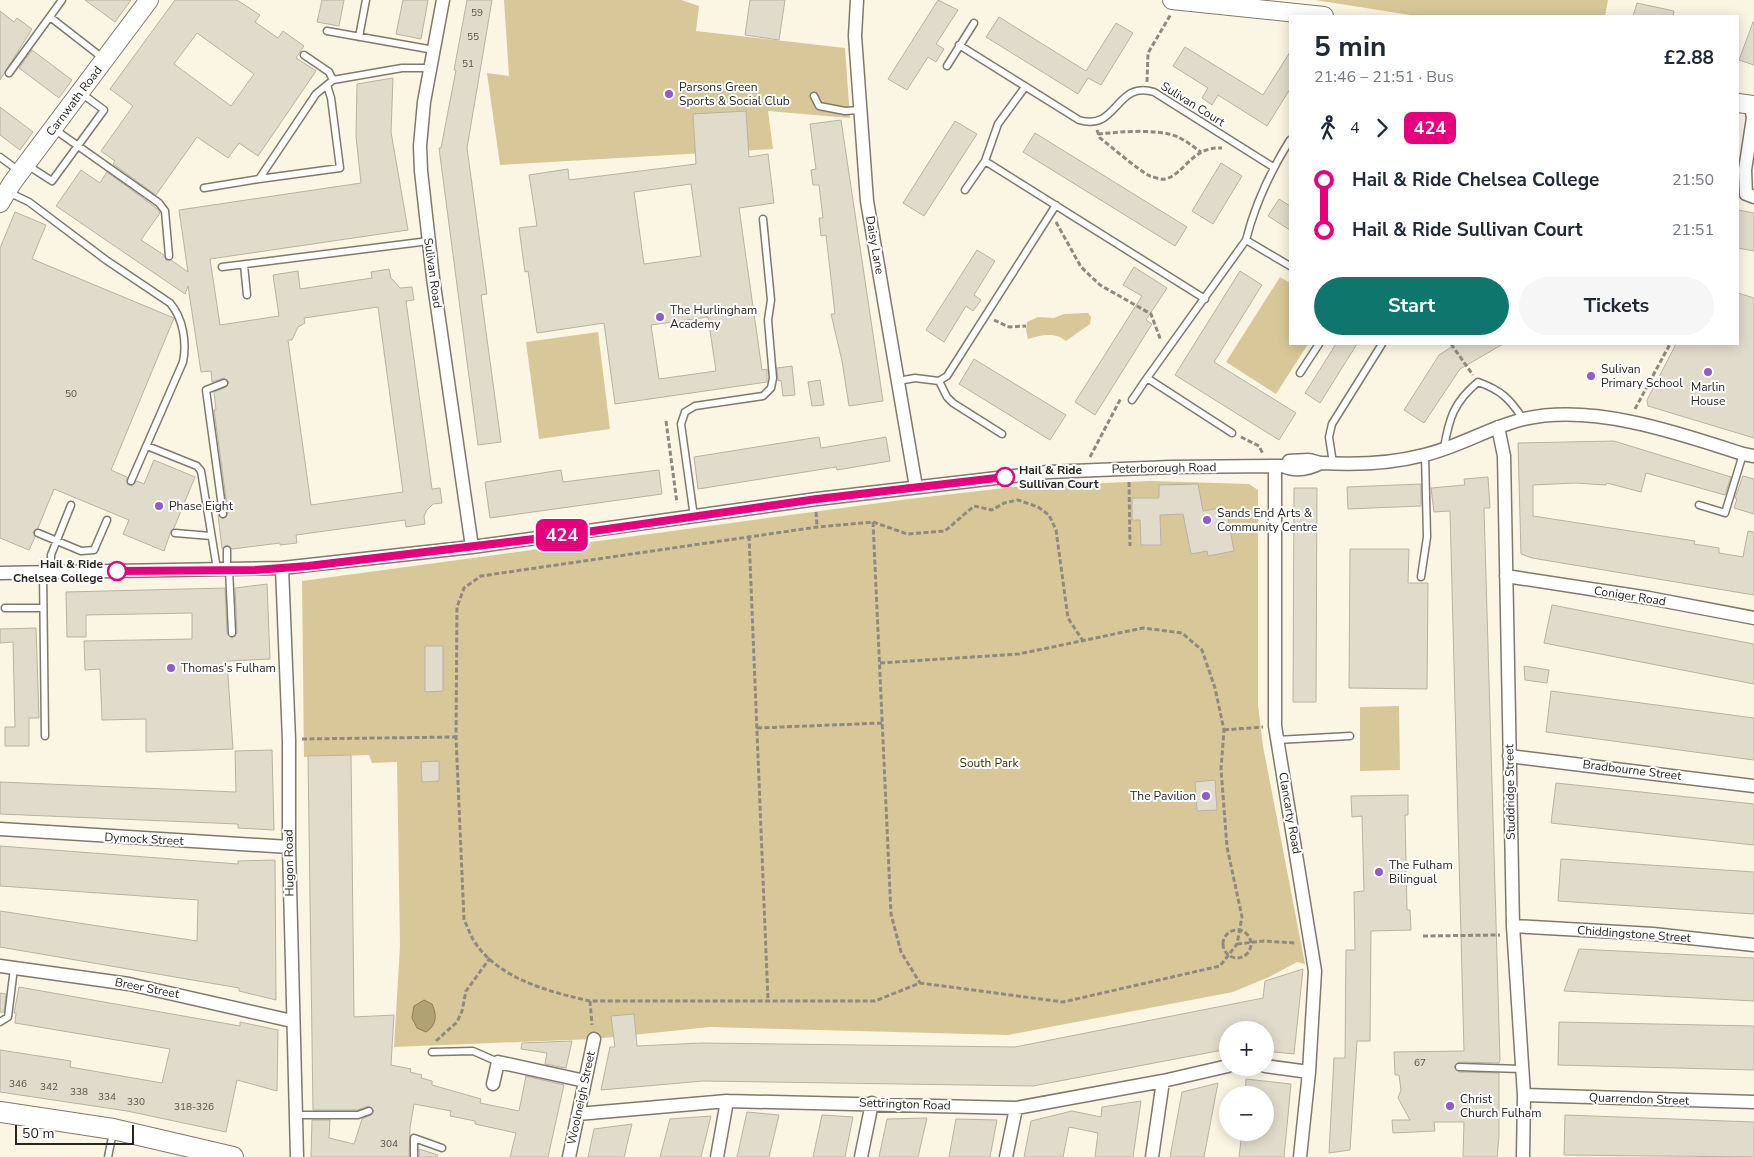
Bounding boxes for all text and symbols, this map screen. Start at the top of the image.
house number: 59 [471,6,483,20]
text: 5 min [1314,28,1386,66]
house number: 55 [467,30,479,44]
text: £2.88 [1664,45,1714,71]
house number: 51 [462,57,474,71]
street label: Carnwath Road [42,63,106,139]
text: 21:46 – 21:51 · Bus [1314,66,1454,88]
street label: Sulivan Court [1158,78,1229,130]
place label: Parsons Green Sports & Social Club [679,79,790,109]
marker: Parsons Green Sports & Social Club [663,88,675,100]
icon: walk [1314,114,1342,142]
icon: forward [1368,114,1396,142]
text: 424 [1414,116,1446,140]
text: 4 [1350,117,1360,139]
text: Hail & Ride Chelsea College [1352,167,1599,193]
text: 21:50 [1672,169,1714,191]
street label: Daisy Lane [862,215,888,275]
text: Hail & Ride Sullivan Court [1352,217,1583,243]
text: 21:51 [1672,219,1714,241]
street label: Sulivan Road [420,237,446,309]
button: Start [1314,277,1509,335]
button: Tickets [1519,277,1714,335]
place label: The Hurlingham Academy [670,302,757,332]
marker: The Hurlingham Academy [654,311,666,323]
place label: Sulivan Primary School [1601,361,1683,391]
marker: Marlin House [1702,366,1714,378]
marker: Sulivan Primary School [1585,370,1597,382]
place label: Marlin House [1691,379,1725,409]
house number: 50 [65,387,77,401]
street label: Peterborough Road [1112,459,1216,477]
place label: Hail & Ride Sullivan Court [1019,462,1099,492]
marker: Hail & Ride Sullivan Court [995,467,1015,487]
place label: Phase Eight [169,498,234,514]
marker: Phase Eight [153,500,165,512]
place label: Sands End Arts & Community Centre [1217,505,1317,535]
marker: Sands End Arts & Community Centre [1201,514,1213,526]
line badge: 424 [533,519,591,551]
text: 424 [546,523,578,547]
place label: Hail & Ride Chelsea College [13,556,103,586]
marker: Hail & Ride Chelsea College [107,561,127,581]
street label: Coniger Road [1593,582,1667,610]
place label: Thomas's Fulham [181,660,276,676]
marker: Thomas's Fulham [165,662,177,674]
street label: Studdridge Street [1501,743,1519,840]
park label: South Park [960,755,1019,771]
street label: Bradbourne Street [1582,756,1683,784]
street label: Clancarty Road [1275,771,1305,855]
place label: The Pavilion [1130,788,1196,804]
marker: The Pavilion [1200,790,1212,802]
street label: Dymock Street [104,829,185,849]
street label: Hugon Road [280,829,298,897]
place label: The Fulham Bilingual [1389,857,1453,887]
marker: The Fulham Bilingual [1373,866,1385,878]
street label: Chiddingstone Street [1577,922,1692,946]
street label: Breer Street [113,974,181,1002]
map controls [1219,1021,1274,1141]
button: + [1219,1021,1274,1076]
street label: Woolneigh Street [563,1049,599,1146]
house number: 67 [1414,1056,1426,1070]
house number: 346 [9,1077,27,1091]
house number: 342 [40,1080,58,1094]
house number: 338 [70,1085,88,1099]
button: − [1219,1086,1274,1141]
street label: Quarrendon Street [1589,1089,1690,1109]
house number: 334 [98,1090,116,1104]
place label: Christ Church Fulham [1460,1091,1541,1121]
street label: Settrington Road [859,1094,951,1114]
house number: 330 [127,1095,145,1109]
house number: 318-326 [174,1100,214,1114]
marker: Christ Church Fulham [1444,1100,1456,1112]
scale bar [15,1122,134,1145]
text: 50 m [22,1124,54,1143]
house number: 304 [380,1137,398,1151]

